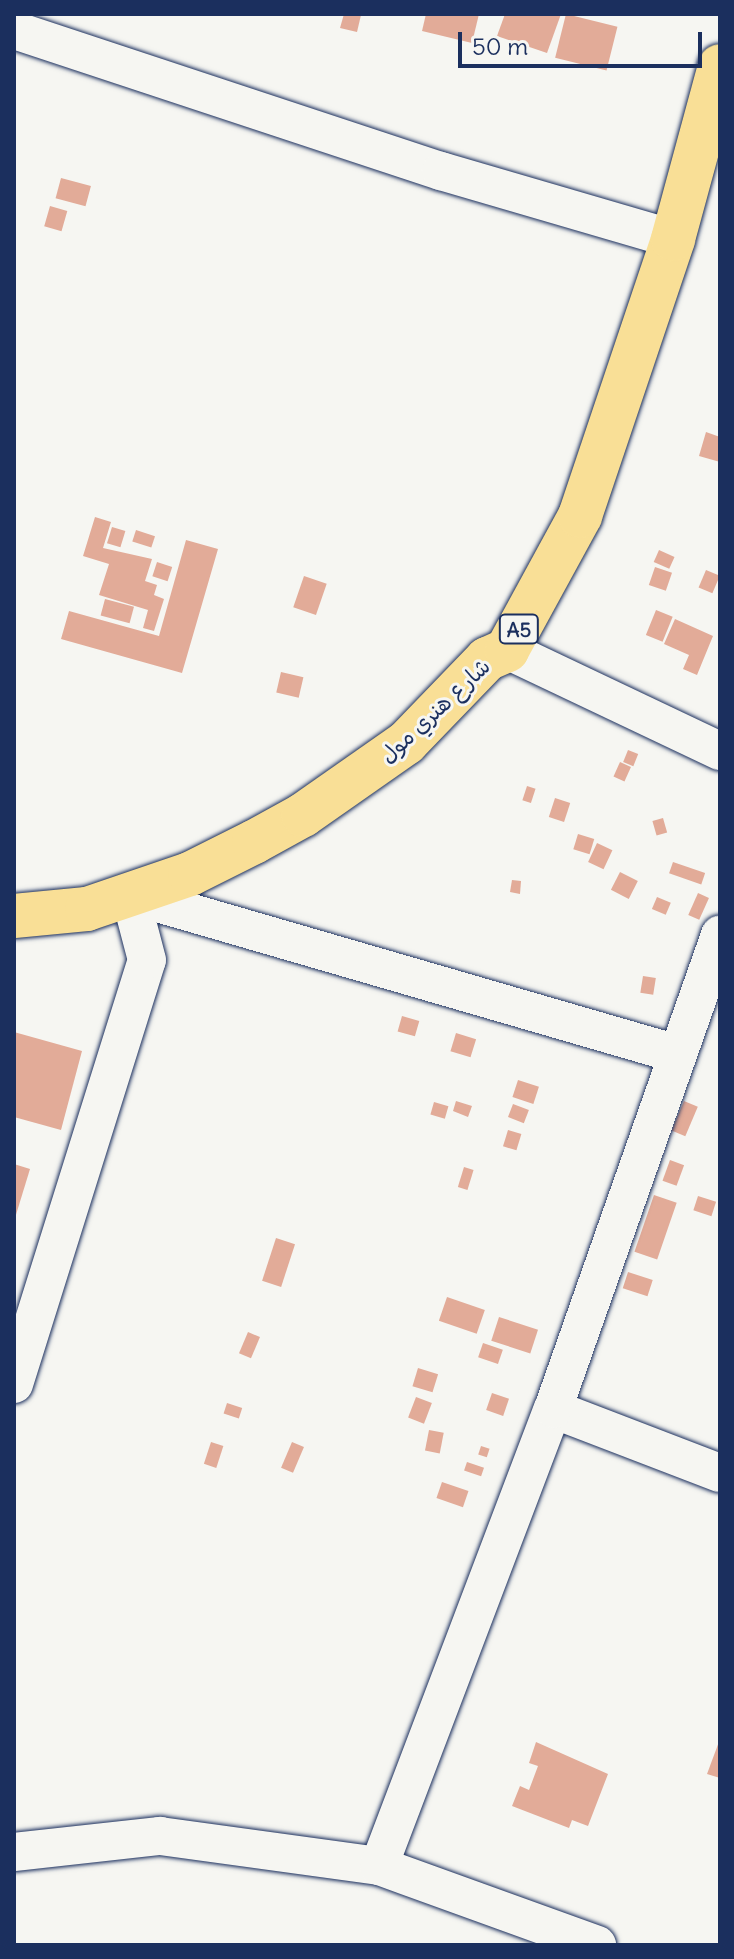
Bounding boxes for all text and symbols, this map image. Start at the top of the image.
scale bar [462,16,706,66]
text: 50 m [472,31,528,61]
road number: A5 [497,613,541,645]
street label: شارع هنري مول [374,653,496,769]

